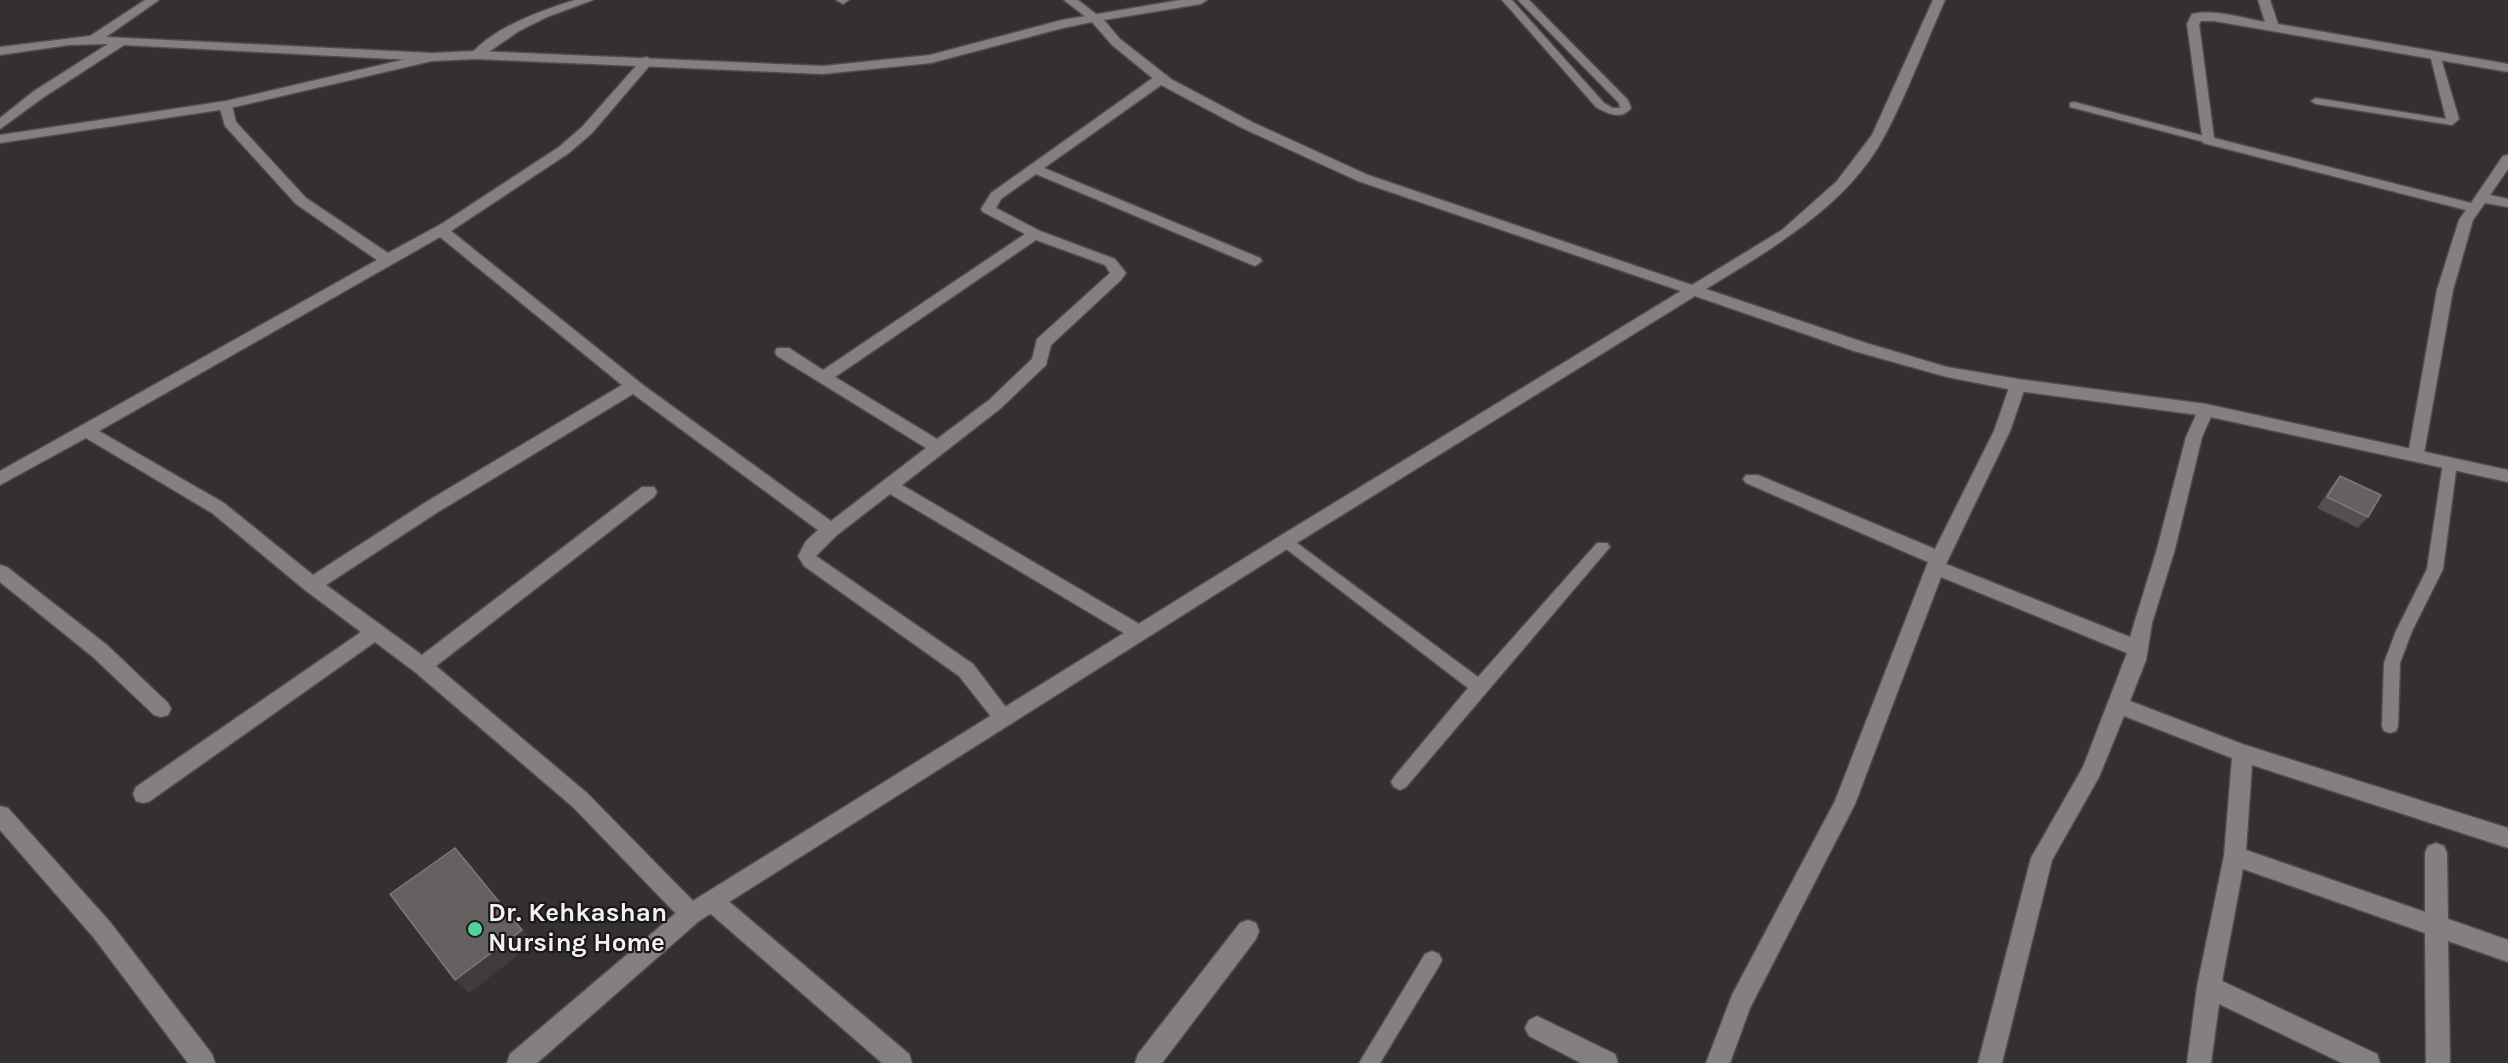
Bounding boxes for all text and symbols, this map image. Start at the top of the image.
place label: Dr. Kehkashan Nursing Home [488,898,667,960]
marker: Dr. Kehkashan Nursing Home [466,920,484,938]

